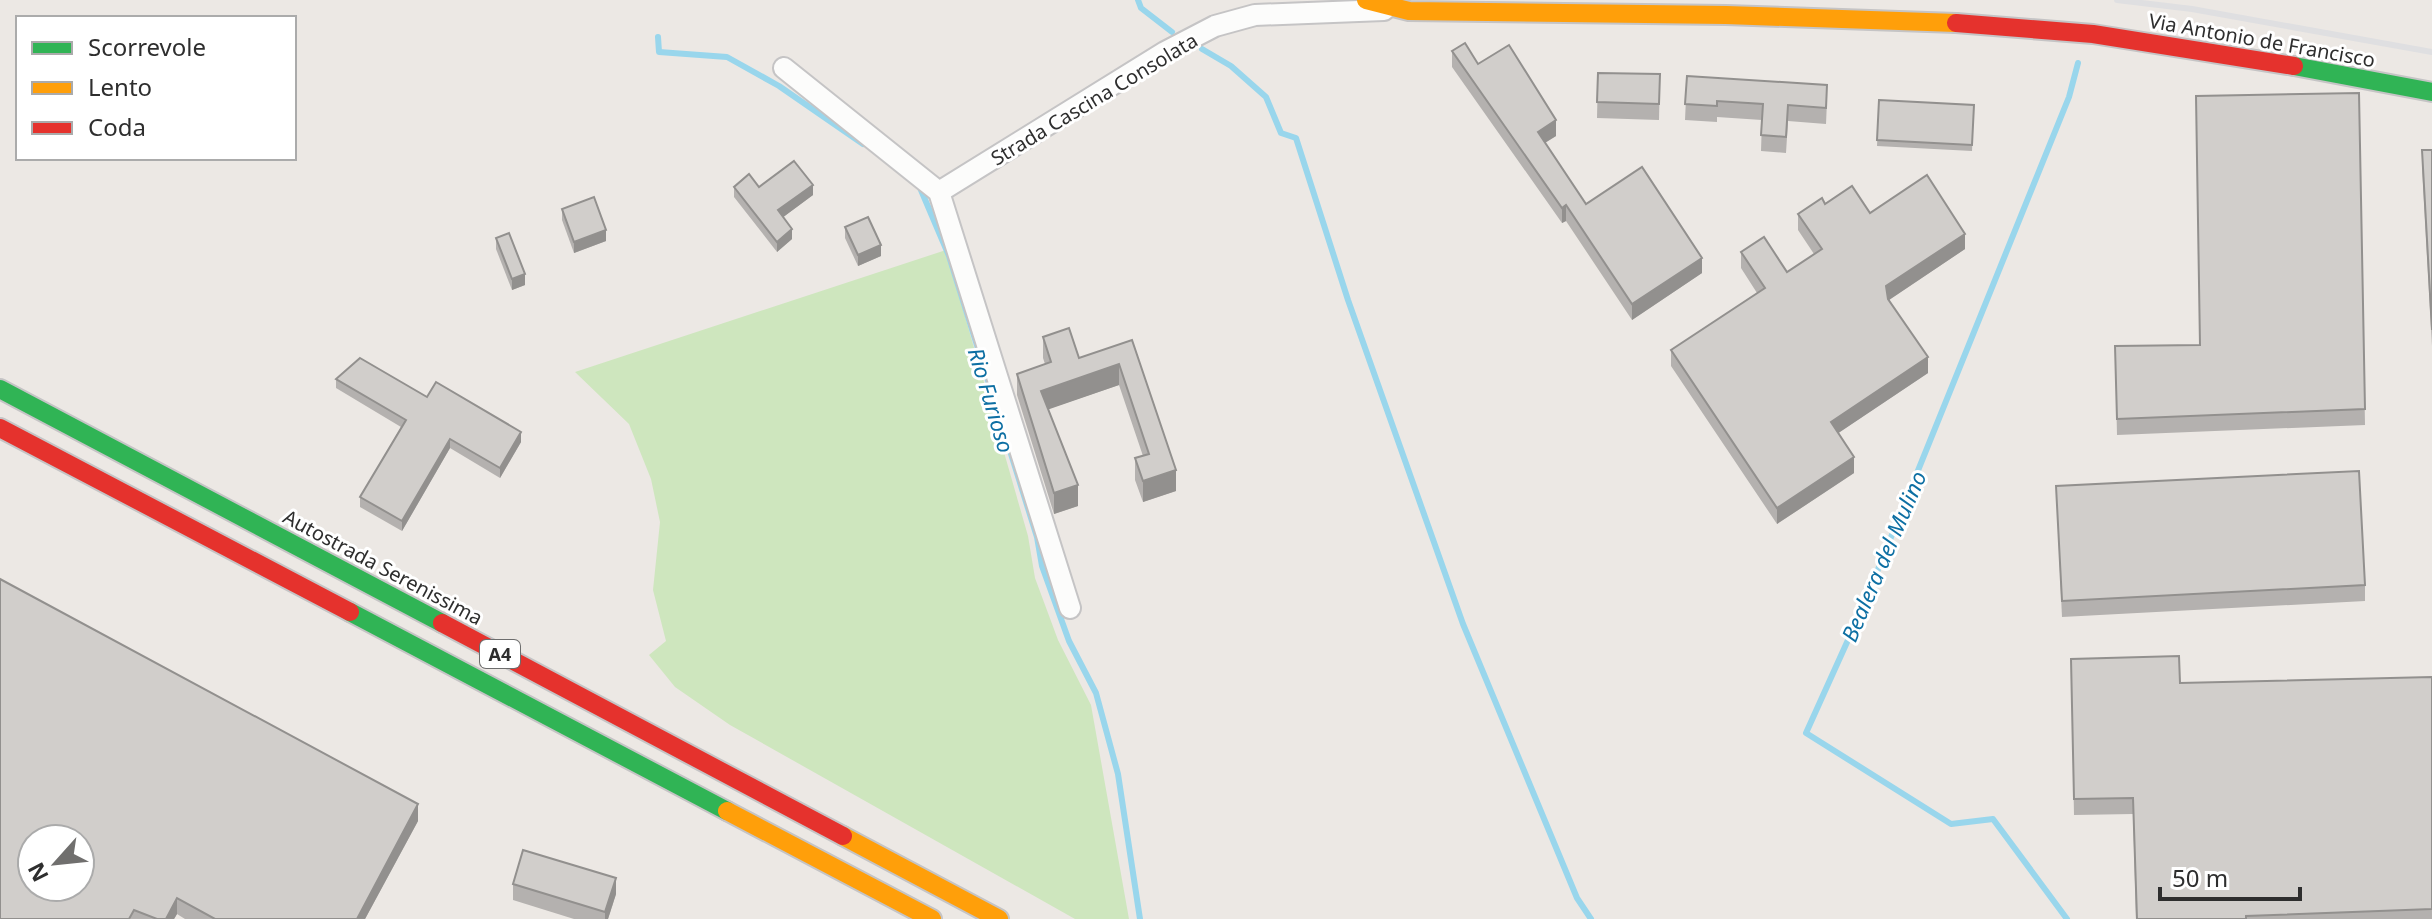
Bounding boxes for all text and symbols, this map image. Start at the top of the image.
street label: Via Antonio de Francisco [2147,7,2377,73]
legend [16,16,296,160]
street label: Strada Cascina Consolata [986,27,1202,171]
text: Scorrevole [88,30,206,63]
text: Lento [88,70,152,103]
text: Coda [88,110,146,143]
water label: Rio Furioso [962,344,1022,456]
water label: Bealera del Mulino [1833,466,1933,646]
street label: Autostrada Serenissima [279,503,487,631]
road number: A4 [480,640,520,668]
north arrow [16,823,96,903]
scale bar [2160,851,2300,901]
text: N [20,858,55,887]
text: 50 m [2172,861,2228,894]

